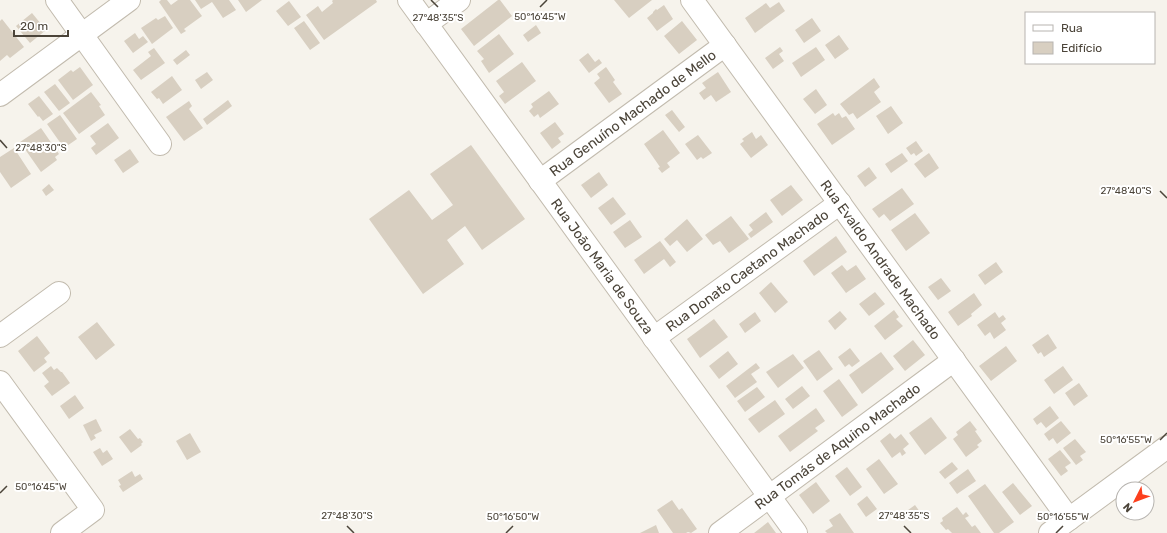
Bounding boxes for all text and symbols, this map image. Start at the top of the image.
text: 50°16'45"W [514,11,566,23]
scale bar [14,12,68,38]
text: 27°48'35"S [412,12,464,24]
legend [1025,12,1155,64]
text: 20 m [20,19,48,33]
text: Rua [1061,21,1083,35]
text: Edifício [1061,41,1102,55]
street label: Rua Genuíno Machado de Mello [546,46,719,180]
text: 27°48'30"S [15,142,67,154]
street label: Rua Evaldo Andrade Machado [817,177,944,343]
text: 27°48'40"S [1100,185,1152,197]
street label: Rua João Maria de Souza [547,195,657,337]
street label: Rua Donato Caetano Machado [662,206,832,335]
street label: Rua Tomás de Aquino Machado [751,379,924,513]
text: 50°16'55"W [1100,434,1152,446]
text: 50°16'45"W [15,481,67,493]
north arrow [1115,481,1155,521]
text: N [1120,500,1135,515]
text: 27°48'30"S [321,510,373,522]
text: 27°48'35"S [878,510,930,522]
text: 50°16'50"W [487,511,539,523]
text: 50°16'55"W [1037,511,1089,523]

